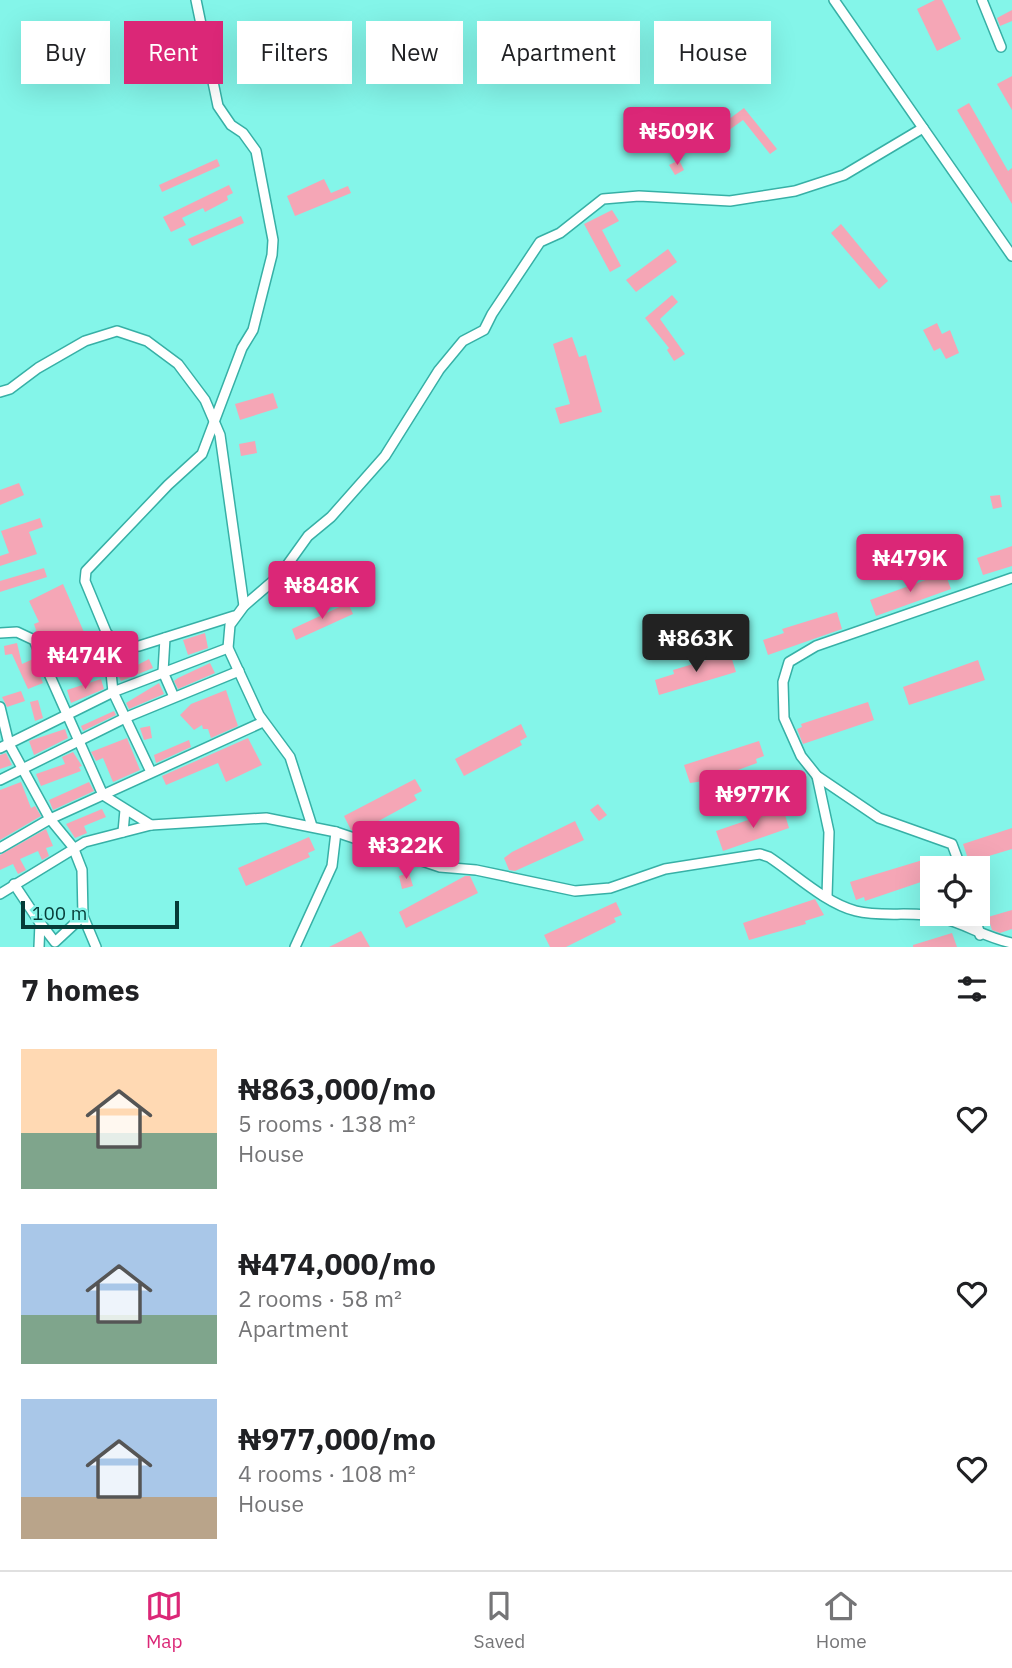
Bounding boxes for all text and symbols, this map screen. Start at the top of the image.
chip: Buy [21,21,110,84]
chip: Rent [124,21,223,84]
chip: Filters [237,21,352,84]
chip: New [366,21,463,84]
chip: Apartment [477,21,640,84]
chip: House [654,21,771,84]
pin: ₦509K [628,108,726,167]
text: ₦509K [639,115,715,145]
pin: ₦479K [861,534,959,594]
text: ₦479K [872,542,948,572]
pin: ₦848K [273,562,371,621]
text: ₦848K [284,569,360,599]
pin: ₦863K [647,614,745,674]
text: ₦863K [658,622,734,652]
pin: ₦474K [36,632,134,691]
text: ₦474K [47,639,123,669]
pin: ₦977K [704,770,802,830]
text: ₦977K [715,778,791,808]
pin: ₦322K [357,822,455,881]
text: ₦322K [368,829,444,859]
map controls [920,856,990,926]
button: locate [920,856,990,926]
scale bar [21,898,178,930]
text: 100 m [32,901,87,925]
text: 7 homes [21,970,140,1009]
icon: filters [953,970,991,1008]
text: ₦863,000/mo [238,1069,436,1108]
icon: home [77,1077,161,1161]
icon: heart [953,1100,991,1138]
text: 5 rooms · 138 m² [238,1108,416,1138]
text: House [238,1138,304,1168]
text: ₦474,000/mo [238,1244,436,1283]
icon: home [77,1252,161,1336]
icon: heart [953,1275,991,1313]
text: 2 rooms · 58 m² [238,1283,402,1313]
text: Apartment [238,1313,349,1343]
text: ₦977,000/mo [238,1419,436,1458]
icon: home [77,1427,161,1511]
icon: heart [953,1450,991,1488]
text: 4 rooms · 108 m² [238,1458,416,1488]
text: House [238,1488,304,1518]
tab: Map [145,1587,183,1653]
tab: Saved [474,1587,525,1653]
tab: Home [816,1587,867,1653]

